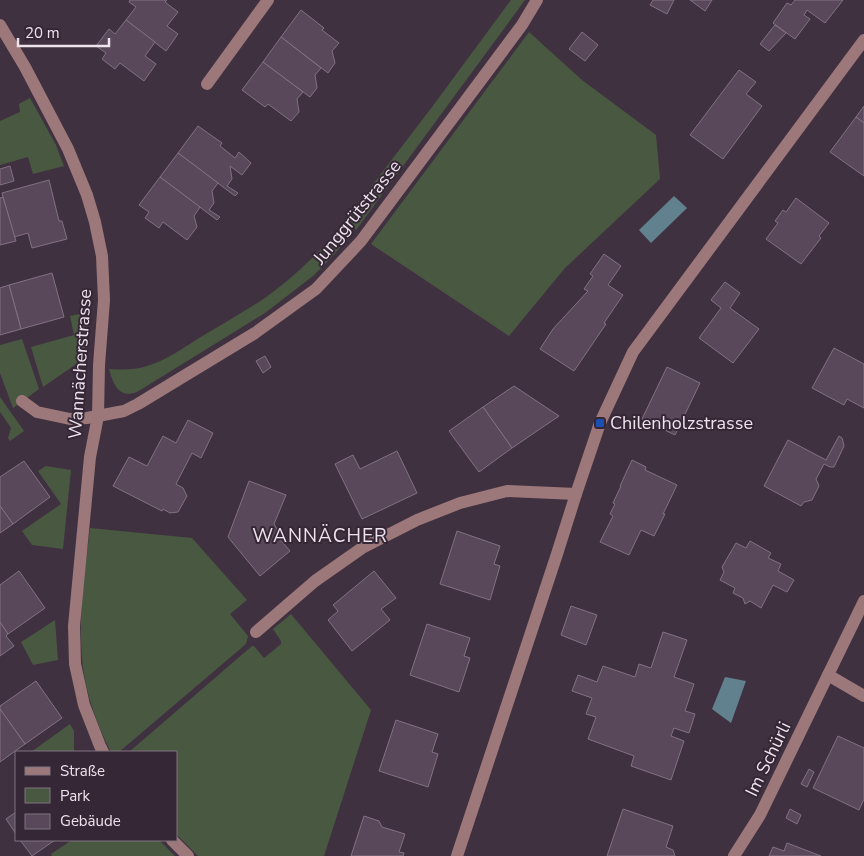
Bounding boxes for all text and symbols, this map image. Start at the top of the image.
scale bar [18,15,109,47]
text: 20 m [25,23,60,43]
street label: Junggrütstrasse [307,155,407,270]
street label: Wannächerstrasse [63,288,97,440]
place label: Chilenholzstrasse [610,411,753,435]
marker: Chilenholzstrasse [594,417,606,429]
district label: WANNÄCHER [252,523,388,549]
street label: Im Schürli [740,718,796,800]
legend [15,751,178,841]
text: Straße [60,761,105,781]
text: Park [60,786,90,806]
text: Gebäude [60,811,121,831]

